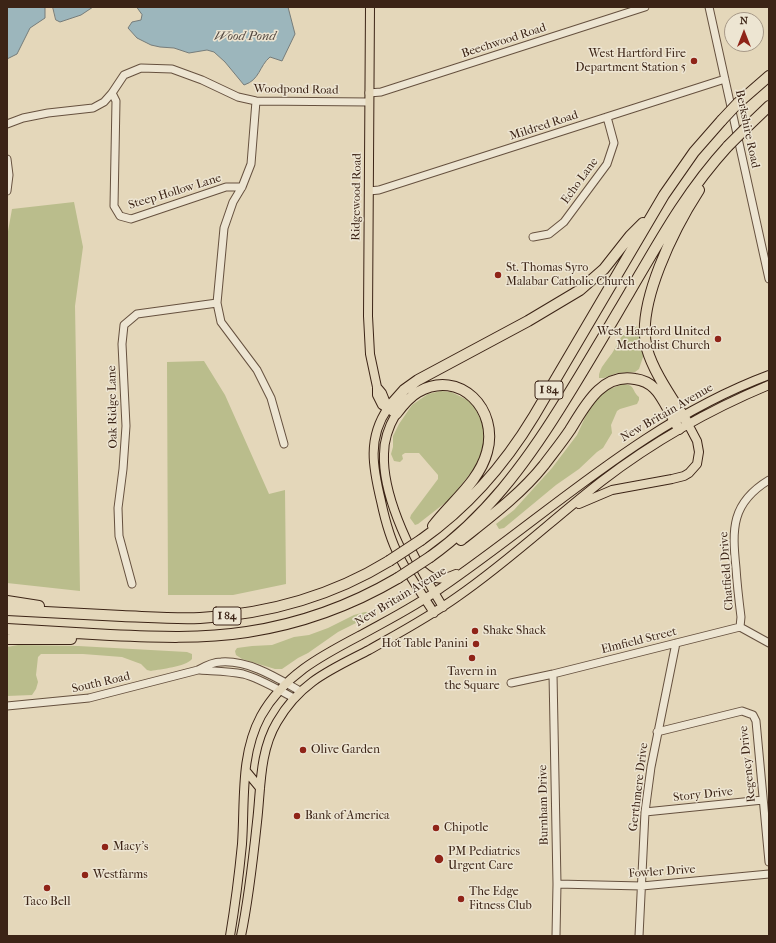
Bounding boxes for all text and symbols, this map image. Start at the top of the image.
north arrow [724,12,764,52]
text: N [740,14,748,27]
street label: Beechwood Road [460,21,548,61]
water label: Wood Pond [214,29,276,45]
place label: West Hartford Fire Department Station 5 [575,47,686,75]
marker: West Hartford Fire Department Station 5 [689,56,699,66]
street label: Woodpond Road [253,82,339,98]
street label: Berkshire Road [732,88,762,170]
street label: Mildred Road [508,108,580,144]
street label: Ridgewood Road [349,153,365,241]
street label: Echo Lane [558,155,602,207]
street label: Steep Hollow Lane [127,171,223,213]
place label: St. Thomas Syro Malabar Catholic Church [506,261,635,289]
marker: St. Thomas Syro Malabar Catholic Church [493,270,503,280]
place label: West Hartford United Methodist Church [597,325,710,353]
marker: West Hartford United Methodist Church [713,334,723,344]
street label: Oak Ridge Lane [105,365,121,449]
road number: I 84 [535,381,563,399]
street label: New Britain Avenue [618,381,716,445]
street label: Chatfield Drive [717,531,737,611]
street label: New Britain Avenue [353,564,449,630]
road number: I 84 [213,607,241,625]
place label: Shake Shack [483,624,546,638]
street label: Elmfield Street [600,625,678,657]
marker: Shake Shack [470,626,480,636]
place label: Hot Table Panini [382,637,468,651]
marker: Hot Table Panini [471,639,481,649]
marker: Tavern in the Square [467,653,477,663]
place label: Tavern in the Square [444,665,500,693]
street label: South Road [71,669,131,697]
street label: Regency Drive [737,725,759,803]
street label: Gerthmere Drive [626,742,652,832]
place label: Olive Garden [311,743,380,757]
marker: Olive Garden [298,745,308,755]
street label: Burnham Drive [536,764,552,846]
street label: Story Drive [672,785,734,805]
place label: Bank of America [305,809,390,823]
marker: Bank of America [292,811,302,821]
place label: Chipotle [444,821,488,835]
marker: Chipotle [431,823,441,833]
place label: Macy's [113,840,148,854]
marker: Macy's [100,842,110,852]
place label: PM Pediatrics Urgent Care [448,845,520,873]
marker: PM Pediatrics Urgent Care [433,853,445,865]
street label: Fowler Drive [628,862,696,882]
place label: Westfarms [93,868,148,882]
marker: Westfarms [80,870,90,880]
marker: Taco Bell [42,883,52,893]
place label: The Edge Fitness Club [469,885,532,913]
marker: The Edge Fitness Club [456,894,466,904]
place label: Taco Bell [24,895,70,909]

